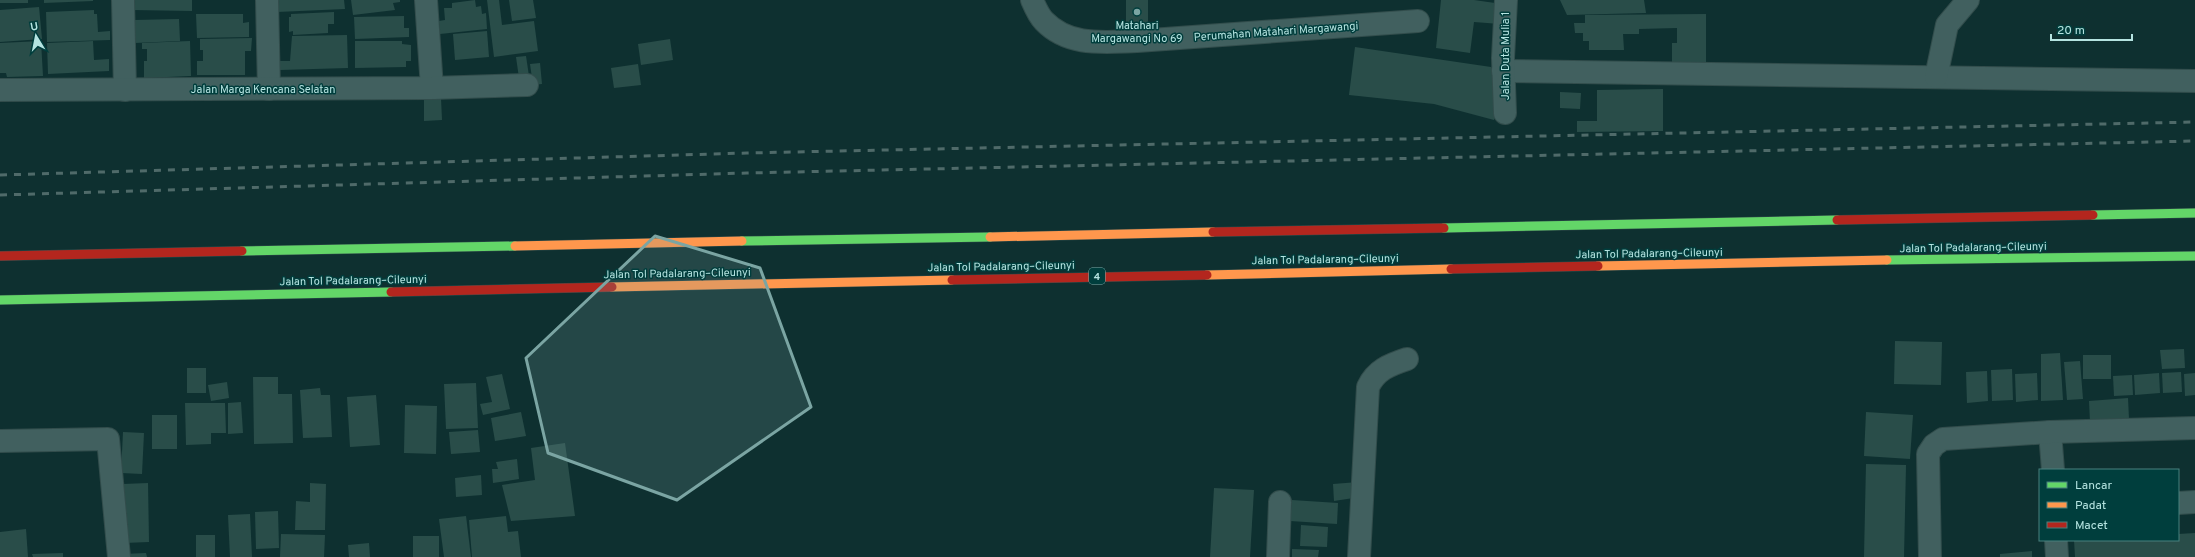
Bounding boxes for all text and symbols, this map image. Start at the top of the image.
marker: Matahari Margawangi No 69 [1132,7,1142,17]
street label: Jalan Duta Mulia 1 [1499,12,1513,100]
north arrow [16,16,56,56]
scale bar [2051,16,2132,42]
place label: Matahari Margawangi No 69 [1091,19,1183,46]
street label: Perumahan Matahari Margawangi [1193,19,1359,45]
text: U [29,20,40,35]
text: 20 m [2057,23,2085,39]
street label: Jalan Marga Kencana Selatan [191,83,335,97]
street label: Jalan Tol Padalarang–Cileunyi [1899,240,2047,256]
street label: Jalan Tol Padalarang–Cileunyi [1575,246,1723,262]
street label: Jalan Tol Padalarang–Cileunyi [1251,252,1399,268]
street label: Jalan Tol Padalarang–Cileunyi [927,259,1075,275]
street label: Jalan Tol Padalarang–Cileunyi [603,266,751,282]
road number: 4 [1089,268,1105,284]
street label: Jalan Tol Padalarang–Cileunyi [279,273,427,289]
legend [2039,469,2179,541]
text: Lancar [2075,478,2112,494]
text: Padat [2075,498,2106,514]
text: Macet [2075,518,2108,534]

